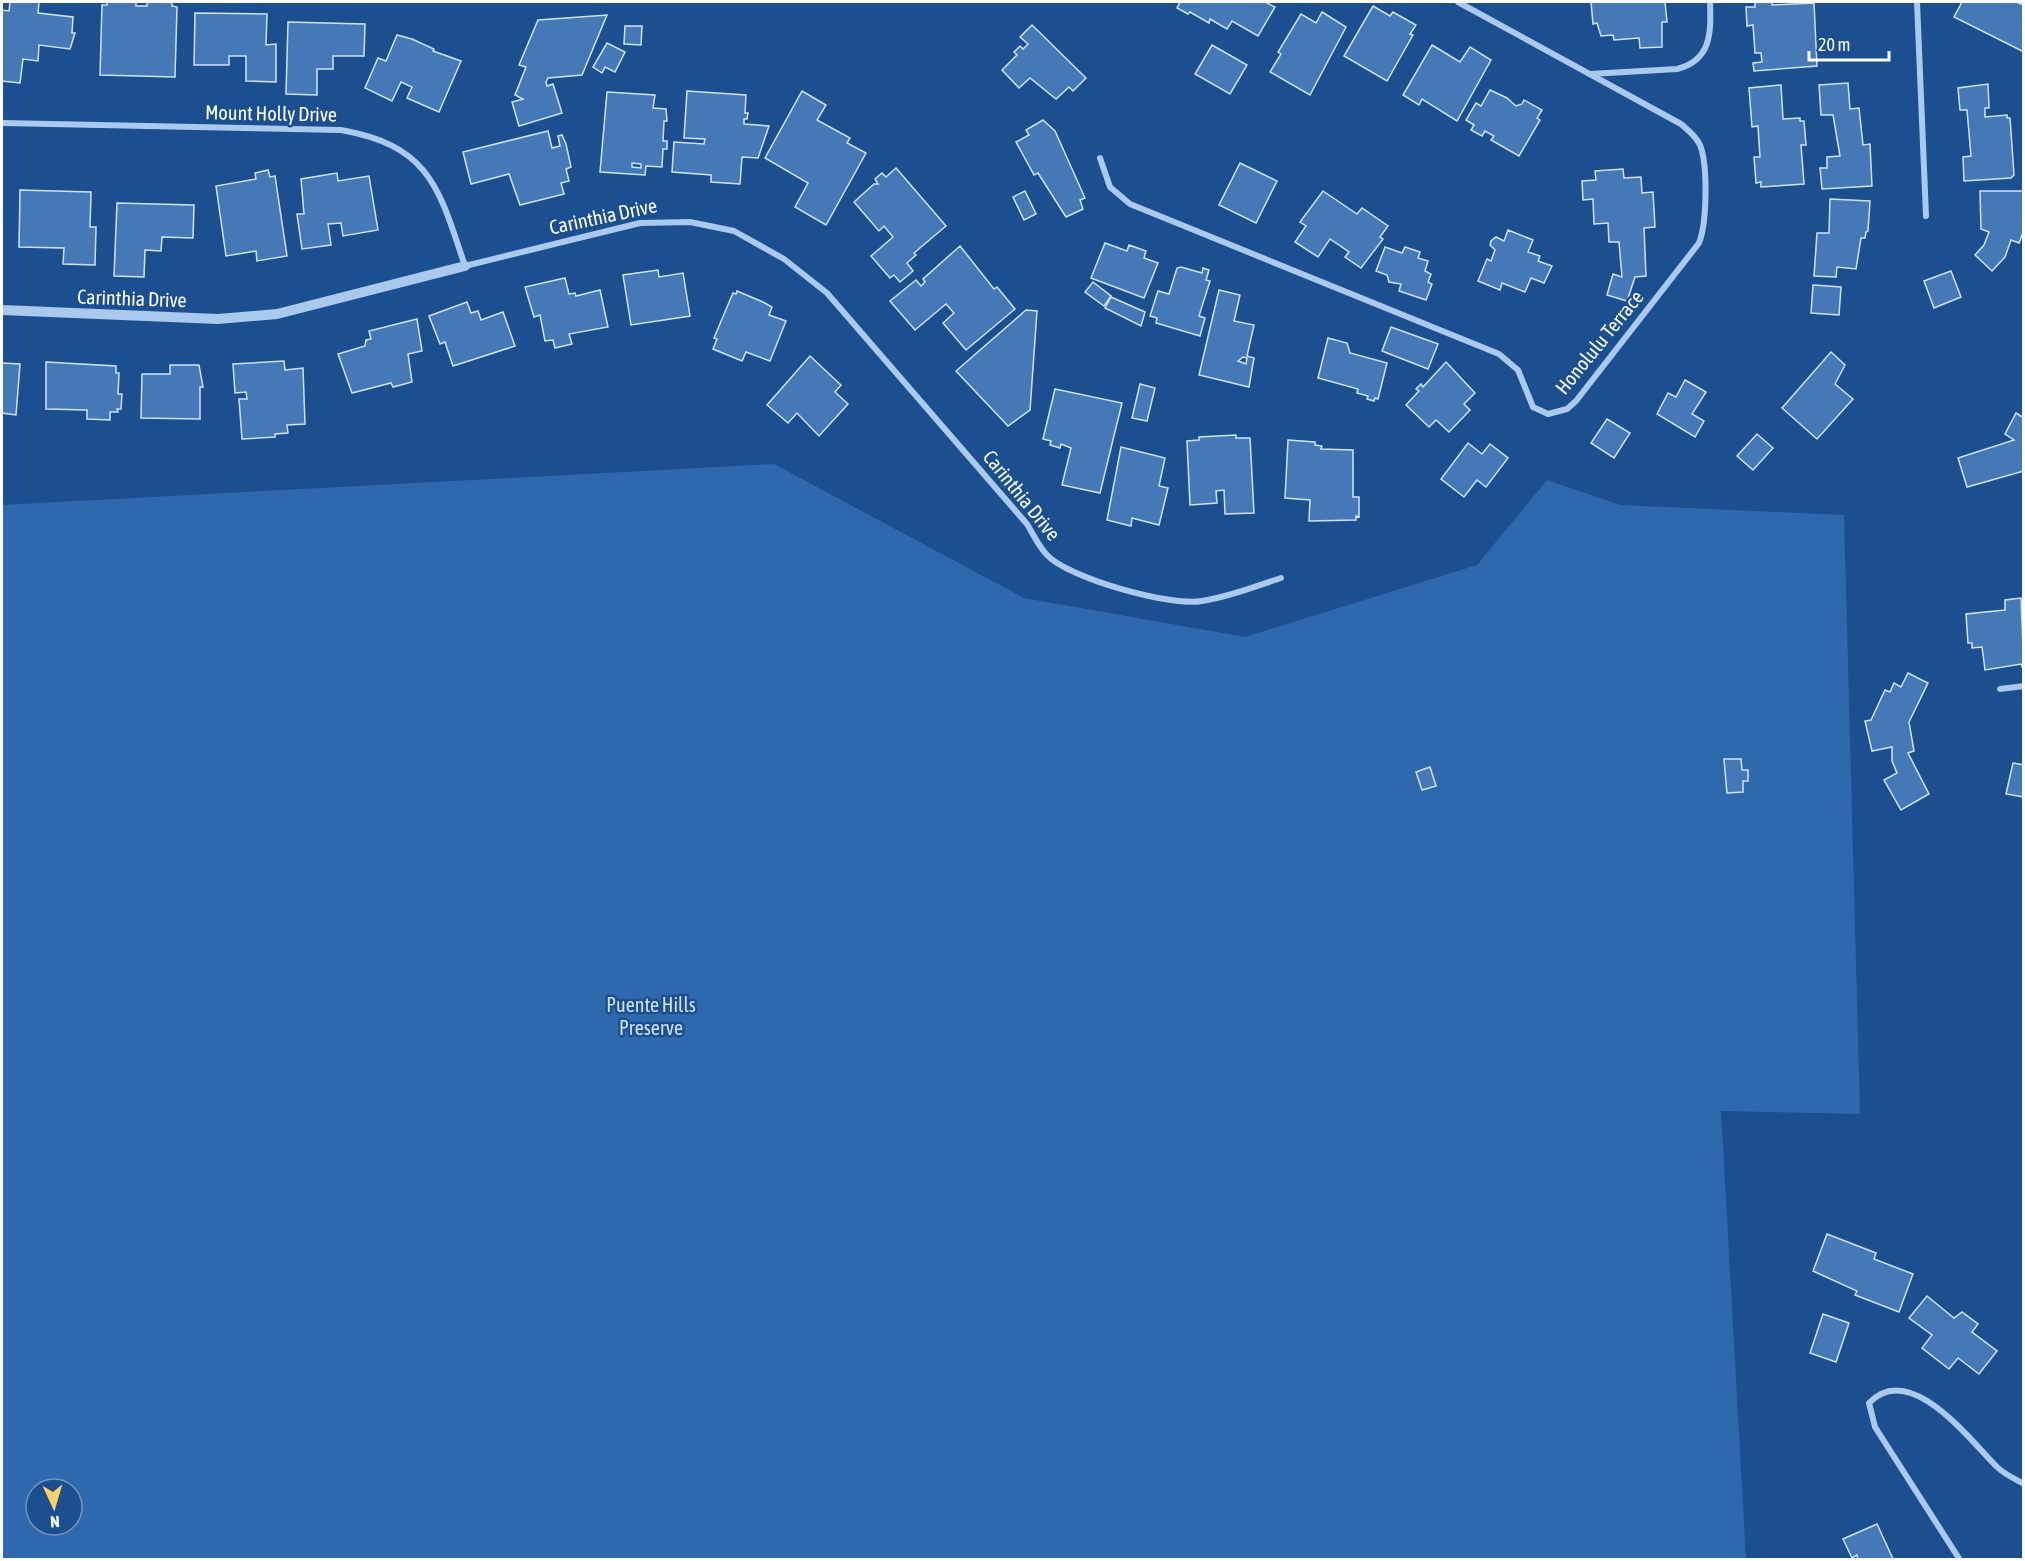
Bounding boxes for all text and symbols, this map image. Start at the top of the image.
scale bar [1809,24,1888,62]
text: 20 m [1818,34,1850,55]
street label: Mount Holly Drive [205,100,337,126]
street label: Carinthia Drive [547,193,659,239]
street label: Carinthia Drive [77,285,187,311]
street label: Honolulu Terrace [1550,286,1648,398]
street label: Carinthia Drive [979,445,1065,545]
park label: Puente Hills Preserve [606,993,696,1039]
north arrow [24,1477,84,1537]
text: N [50,1513,60,1531]

